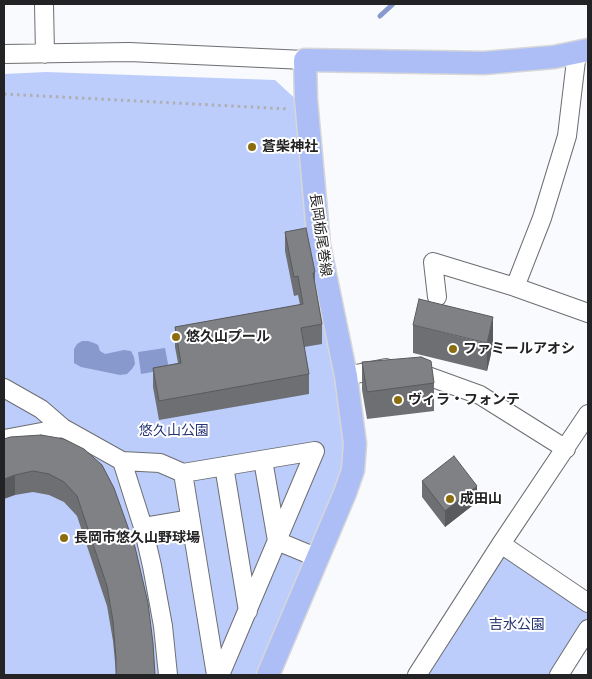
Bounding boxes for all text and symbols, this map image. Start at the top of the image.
place label: 蒼柴神社 [262,139,318,155]
marker: 蒼柴神社 [246,141,258,153]
street label: 長岡栃尾巻線 [306,192,334,278]
place label: 悠久山プール [186,329,270,345]
marker: 悠久山プール [170,331,182,343]
place label: ファミールアオシ [463,341,575,357]
marker: ファミールアオシ [447,343,459,355]
place label: ヴィラ・フォンテ [408,392,520,408]
marker: ヴィラ・フォンテ [392,394,404,406]
park label: 悠久山公園 [139,423,209,439]
place label: 成田山 [460,491,502,507]
marker: 成田山 [444,493,456,505]
place label: 長岡市悠久山野球場 [74,530,200,546]
marker: 長岡市悠久山野球場 [58,532,70,544]
park label: 吉水公園 [489,617,545,633]

